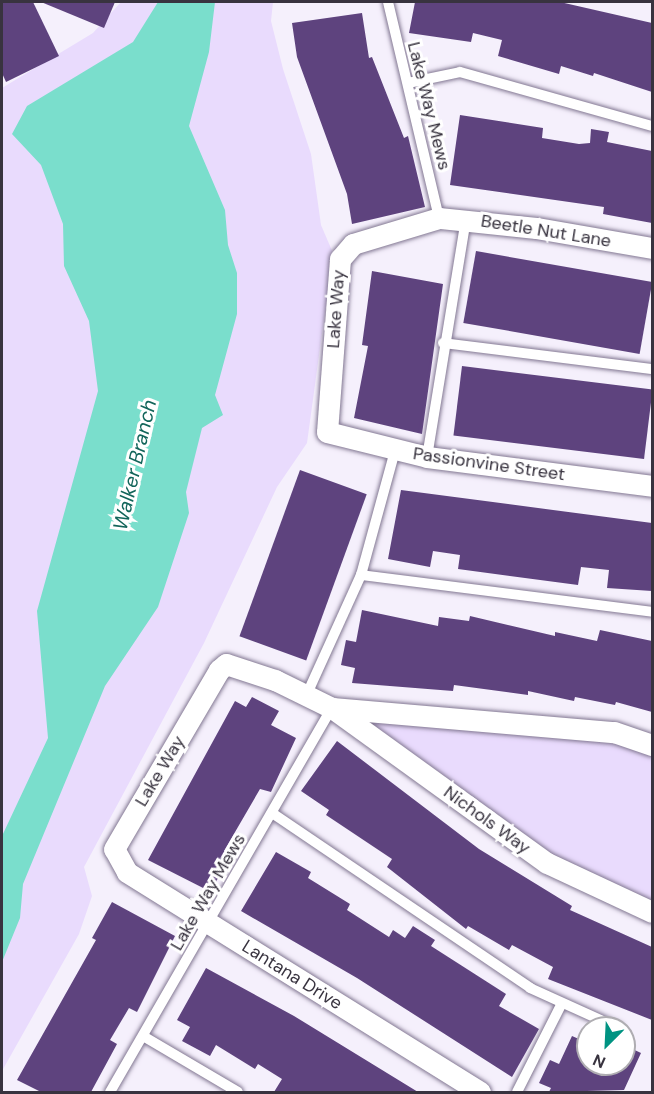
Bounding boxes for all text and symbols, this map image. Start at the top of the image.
street label: Lake Way Mews [403,40,455,172]
street label: Beetle Nut Lane [479,210,613,252]
street label: Lake Way [322,269,350,349]
water label: Walker Branch [108,397,162,533]
street label: Passionvine Street [412,443,566,485]
street label: Lake Way [130,732,190,810]
street label: Nichols Way [439,781,535,859]
street label: Lake Way Mews [166,830,250,954]
street label: Lantana Drive [238,936,346,1014]
north arrow [576,1016,636,1076]
text: N [590,1049,609,1073]

